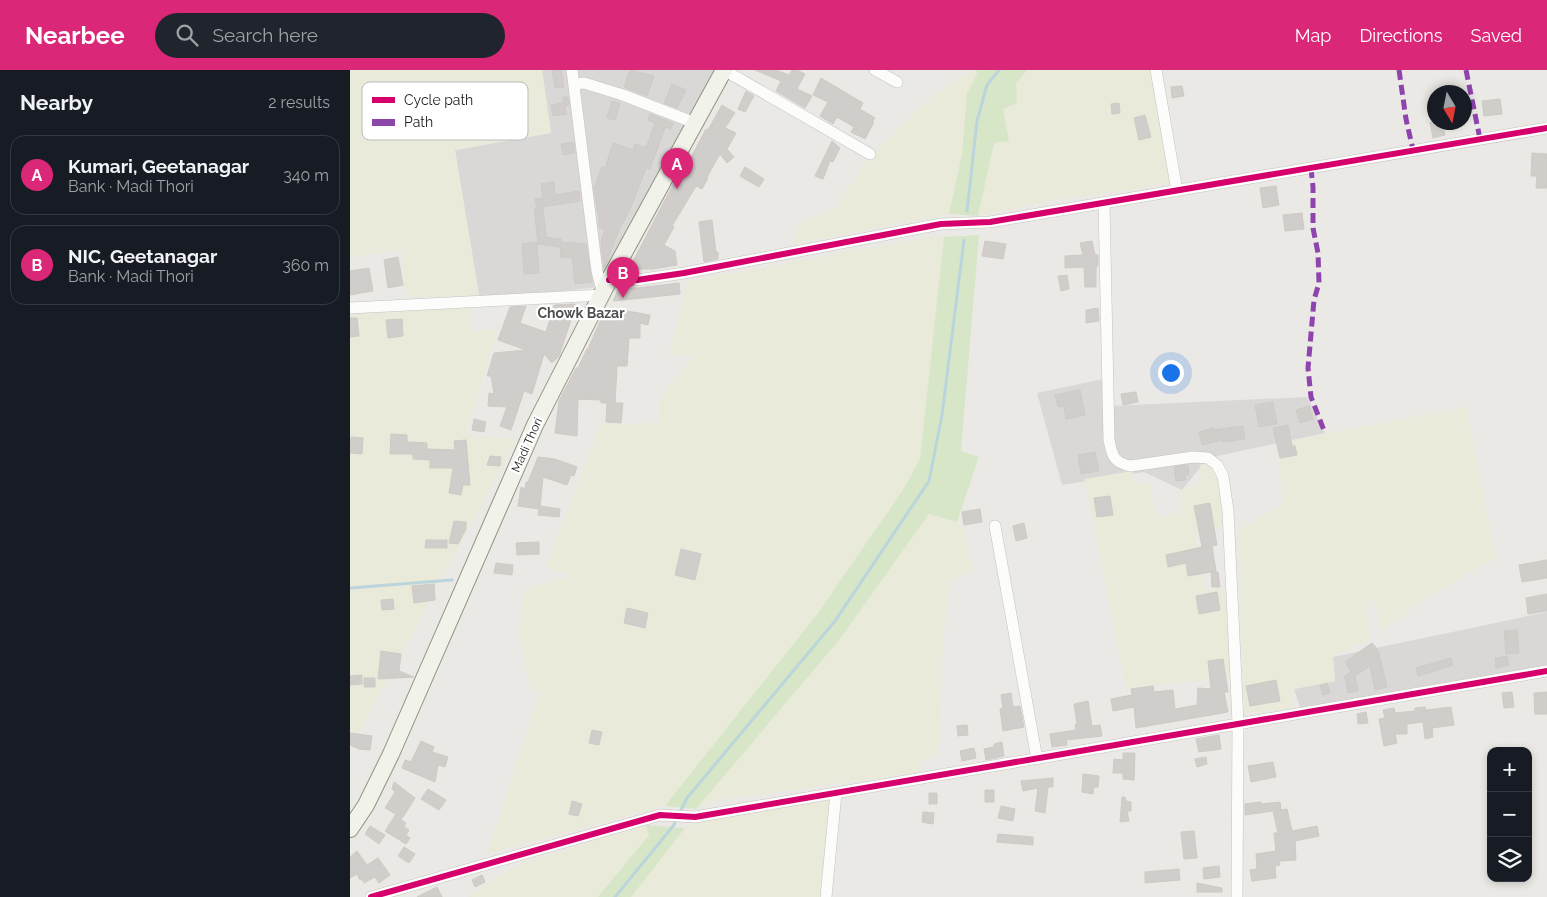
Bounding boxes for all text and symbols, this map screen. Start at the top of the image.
search box [155,13,505,58]
text: Nearbee [25,21,125,50]
icon: search [173,21,201,49]
text: Search here [213,24,318,46]
text: Map [1295,25,1331,46]
text: Directions [1359,25,1443,46]
text: Saved [1471,25,1522,46]
legend [362,82,528,140]
north arrow [1427,85,1472,130]
text: Nearby [20,90,93,115]
text: Cycle path [404,92,473,108]
text: 2 results [268,93,330,112]
text: Path [404,114,433,130]
pin: A [661,148,693,189]
text: Kumari, Geetanagar [68,155,249,177]
text: A [32,166,42,185]
text: 340 m [283,166,329,185]
text: Bank · Madi Thori [68,177,194,196]
text: NIC, Geetanagar [68,245,217,267]
text: B [32,256,42,275]
text: 360 m [282,256,329,275]
pin: B [607,257,639,298]
text: Bank · Madi Thori [68,267,194,286]
district label: Chowk Bazar [537,305,625,321]
your location [1158,360,1184,386]
street label: Madi Thori [509,416,545,474]
map controls [1487,747,1532,882]
button: + [1487,747,1532,792]
button: − [1487,792,1532,837]
button: layers [1487,837,1532,882]

